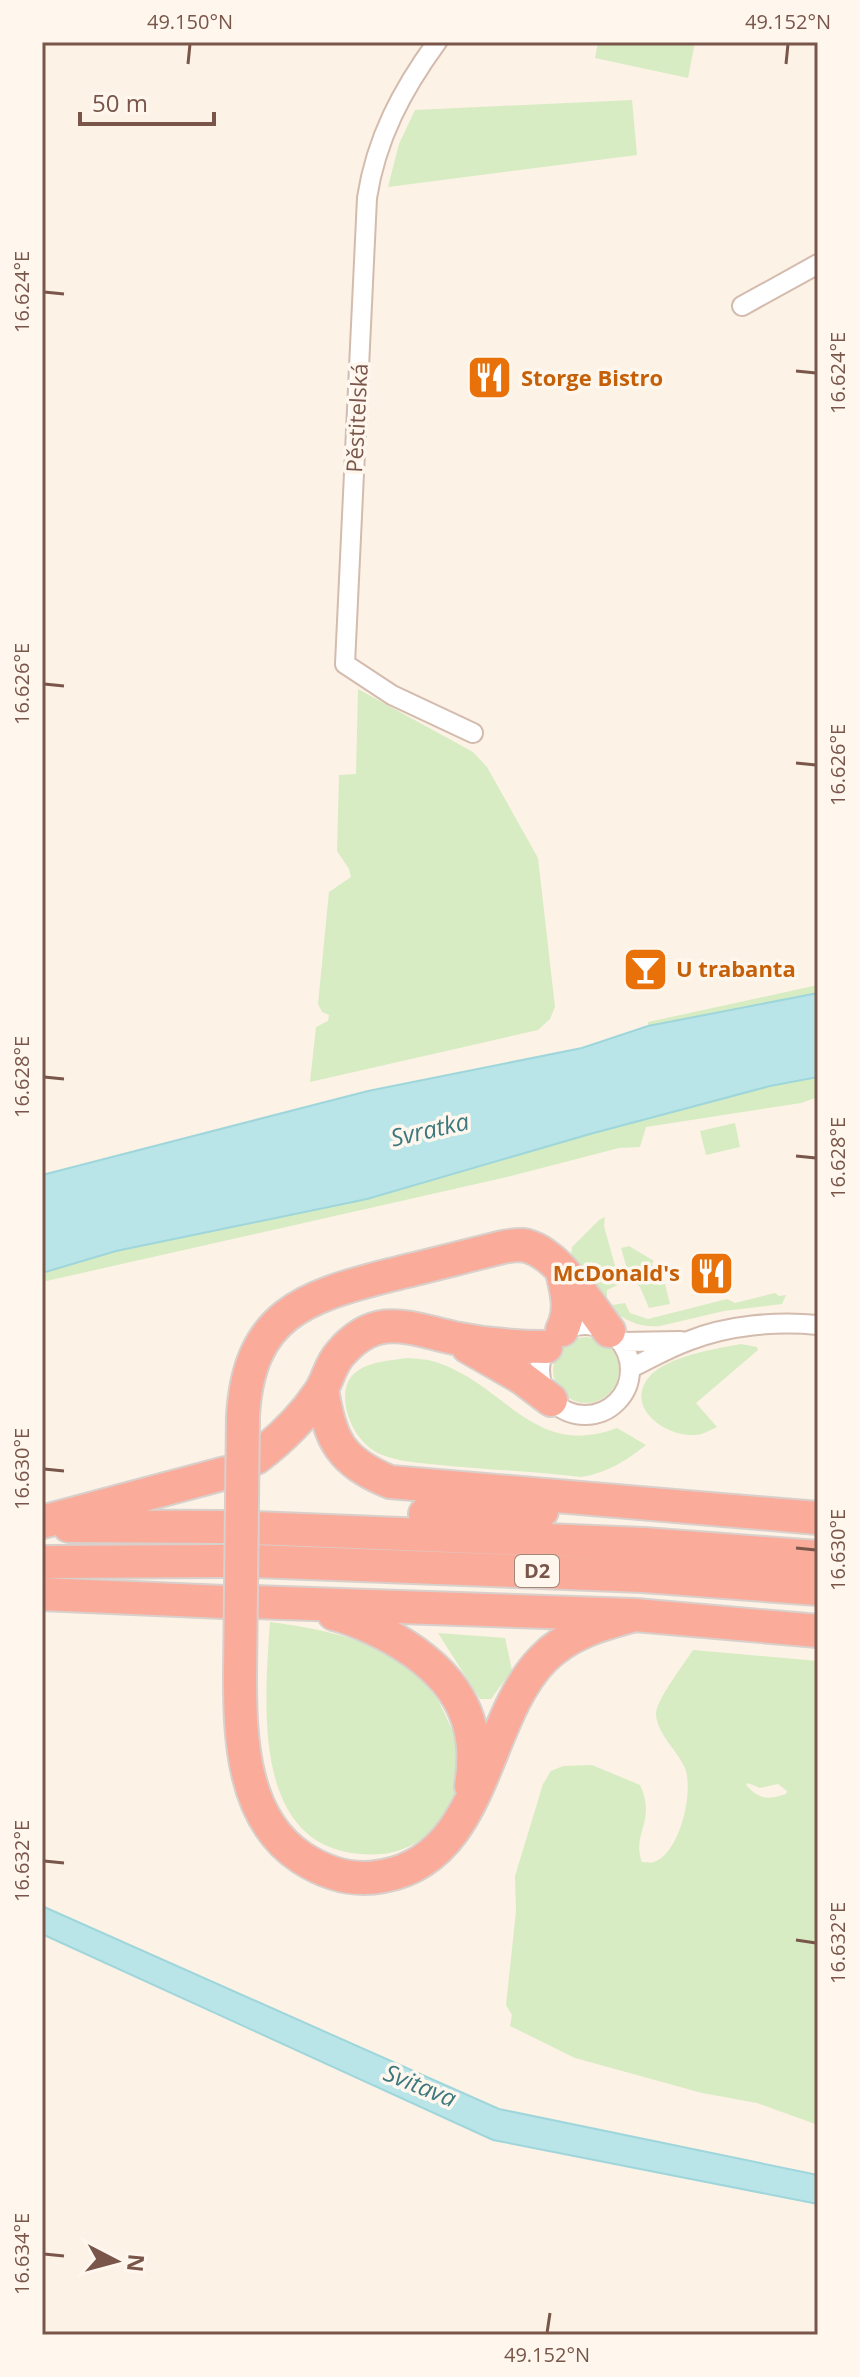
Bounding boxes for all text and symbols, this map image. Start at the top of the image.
text: 49.150°N [147,8,233,35]
text: 49.152°N [745,8,831,35]
scale bar [80,76,214,126]
text: 50 m [92,86,148,119]
text: 16.624°E [8,251,35,333]
text: 16.624°E [824,332,851,414]
restaurant icon: Storge Bistro [466,354,514,402]
street label: Pěstitelská [338,362,374,473]
place label: Storge Bistro [521,362,663,392]
text: 16.626°E [8,643,35,725]
text: 16.626°E [824,724,851,806]
bar icon: U trabanta [621,945,669,993]
place label: U trabanta [676,953,796,983]
text: 16.628°E [8,1036,35,1118]
water label: Svratka [387,1103,472,1154]
text: 16.628°E [824,1117,851,1199]
restaurant icon: McDonald's [687,1249,735,1297]
place label: McDonald's [553,1257,680,1287]
text: 16.630°E [8,1428,35,1510]
text: 16.630°E [824,1509,851,1591]
road number: D2 [515,1555,559,1587]
text: 16.632°E [8,1820,35,1902]
text: 16.632°E [824,1902,851,1984]
water label: Svitava [379,2055,462,2114]
text: 16.634°E [8,2213,35,2295]
north arrow [76,2221,156,2301]
text: N [121,2253,153,2274]
text: 49.152°N [504,2341,590,2368]

